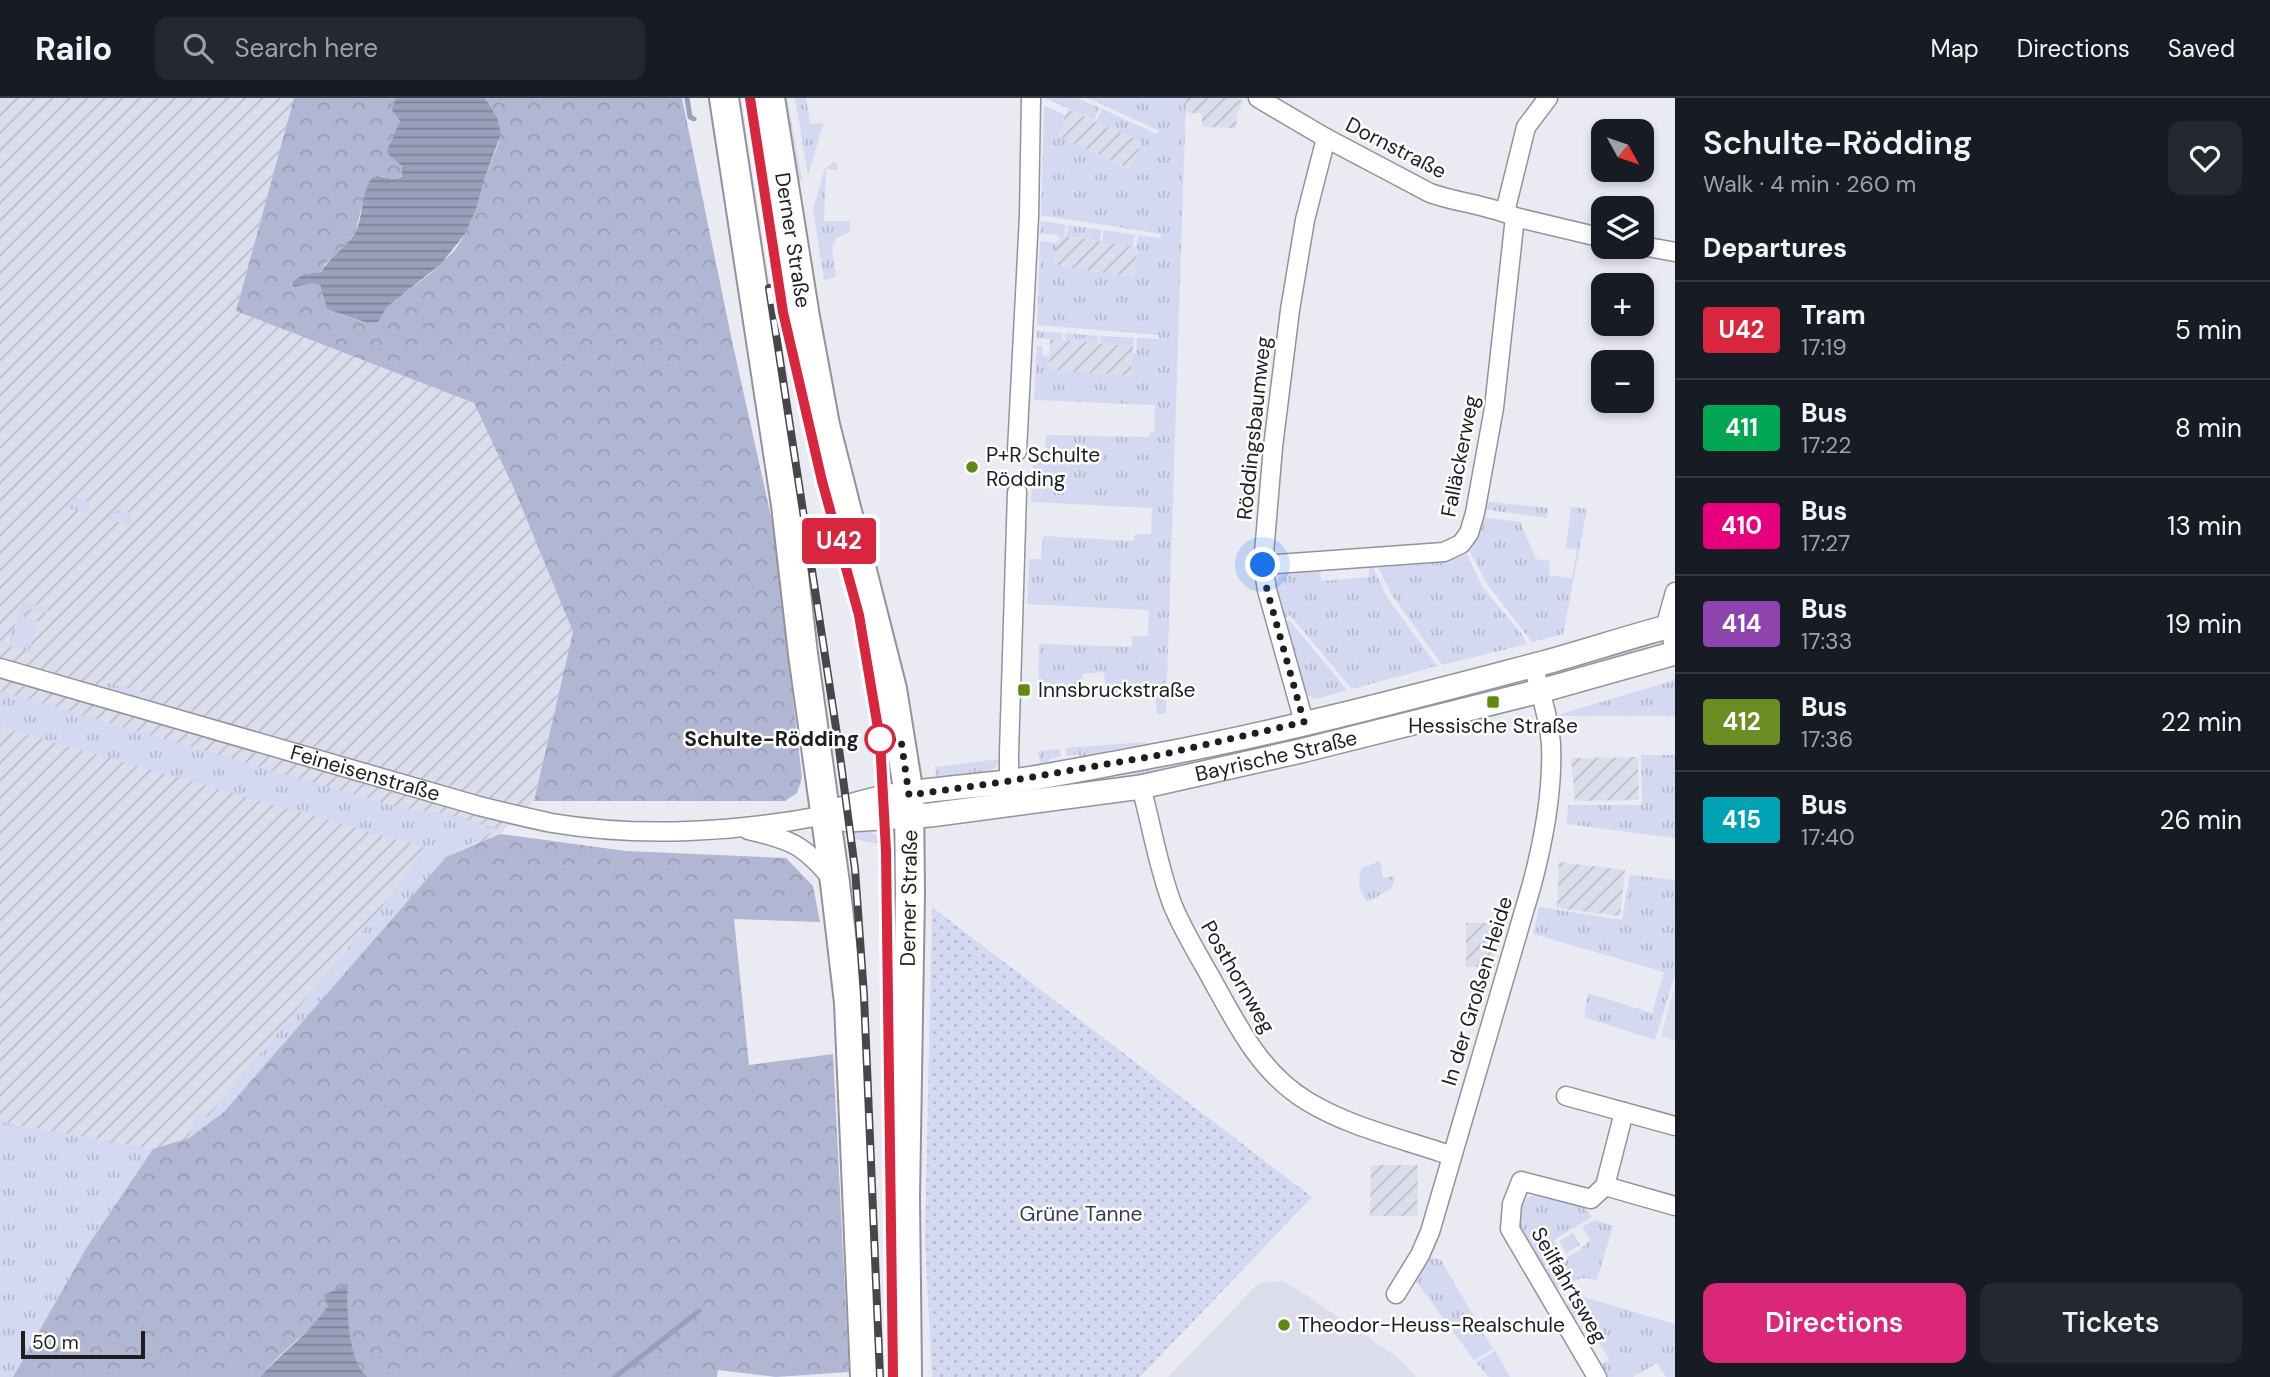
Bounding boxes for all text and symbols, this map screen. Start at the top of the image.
search box [155,17,645,80]
text: Railo [35,27,113,70]
icon: search [179,29,217,67]
text: Search here [235,31,378,65]
text: Map [1931,33,1979,64]
text: Directions [2017,33,2130,64]
text: Saved [2168,33,2235,64]
street label: Dornstraße [1341,111,1451,185]
north arrow [1591,119,1654,182]
map controls [1591,119,1654,413]
text: Schulte-Rödding [1703,121,1972,164]
button: heart [2168,121,2242,195]
text: Walk · 4 min · 260 m [1703,169,1916,199]
street label: Derner Straße [768,170,817,310]
button: layers [1591,196,1654,259]
text: Departures [1703,231,1847,265]
button: + [1591,273,1654,336]
text: Tram [1801,298,1866,332]
text: 5 min [2175,313,2242,347]
text: U42 [1719,314,1764,345]
text: 17:19 [1801,332,1847,362]
street label: Röddingsbaumweg [1230,335,1278,521]
button: − [1591,350,1654,413]
street label: Falläckerweg [1434,392,1486,519]
text: Bus [1801,396,1847,430]
text: 8 min [2175,411,2242,445]
text: 411 [1725,412,1758,443]
text: 17:22 [1801,430,1852,460]
place label: P+R Schulte Rödding [986,441,1100,493]
marker: P+R Schulte Rödding [964,459,980,475]
text: Bus [1801,494,1847,528]
text: 13 min [2167,509,2242,543]
text: 410 [1721,510,1762,541]
line badge: U42 [799,518,879,564]
text: U42 [816,525,862,556]
text: 17:27 [1801,528,1850,558]
your location [1245,547,1280,582]
text: Bus [1801,592,1847,626]
text: 19 min [2166,607,2242,641]
text: 414 [1722,608,1761,639]
text: 17:33 [1801,626,1852,656]
place label: Innsbruckstraße [1038,676,1196,704]
marker: Innsbruckstraße [1016,682,1032,698]
text: Bus [1801,690,1847,724]
marker: Hessische Straße [1485,694,1501,710]
text: 22 min [2161,705,2242,739]
text: 412 [1722,706,1761,737]
place label: Hessische Straße [1408,712,1578,740]
street label: Bayrische Straße [1192,723,1360,788]
marker: Schulte-Rödding [865,724,895,754]
text: 17:36 [1801,724,1853,754]
place label: Schulte-Rödding [684,725,859,753]
street label: Feineisenstraße [287,738,443,808]
text: Bus [1801,788,1847,822]
text: 26 min [2159,803,2242,837]
text: 415 [1722,804,1761,835]
text: 17:40 [1801,822,1855,852]
street label: Derner Straße [894,829,924,967]
street label: In der Großen Heide [1435,893,1519,1089]
street label: Posthornweg [1194,915,1282,1039]
park label: Grüne Tanne [1020,1200,1143,1228]
street label: Seilfahrtsweg [1525,1222,1614,1348]
button: Directions [1703,1283,1966,1363]
button: Tickets [1980,1283,2242,1363]
place label: Theodor-Heuss-Realschule [1298,1311,1565,1339]
marker: Theodor-Heuss-Realschule [1276,1317,1292,1333]
scale bar [21,1328,145,1360]
text: 50 m [32,1330,79,1355]

